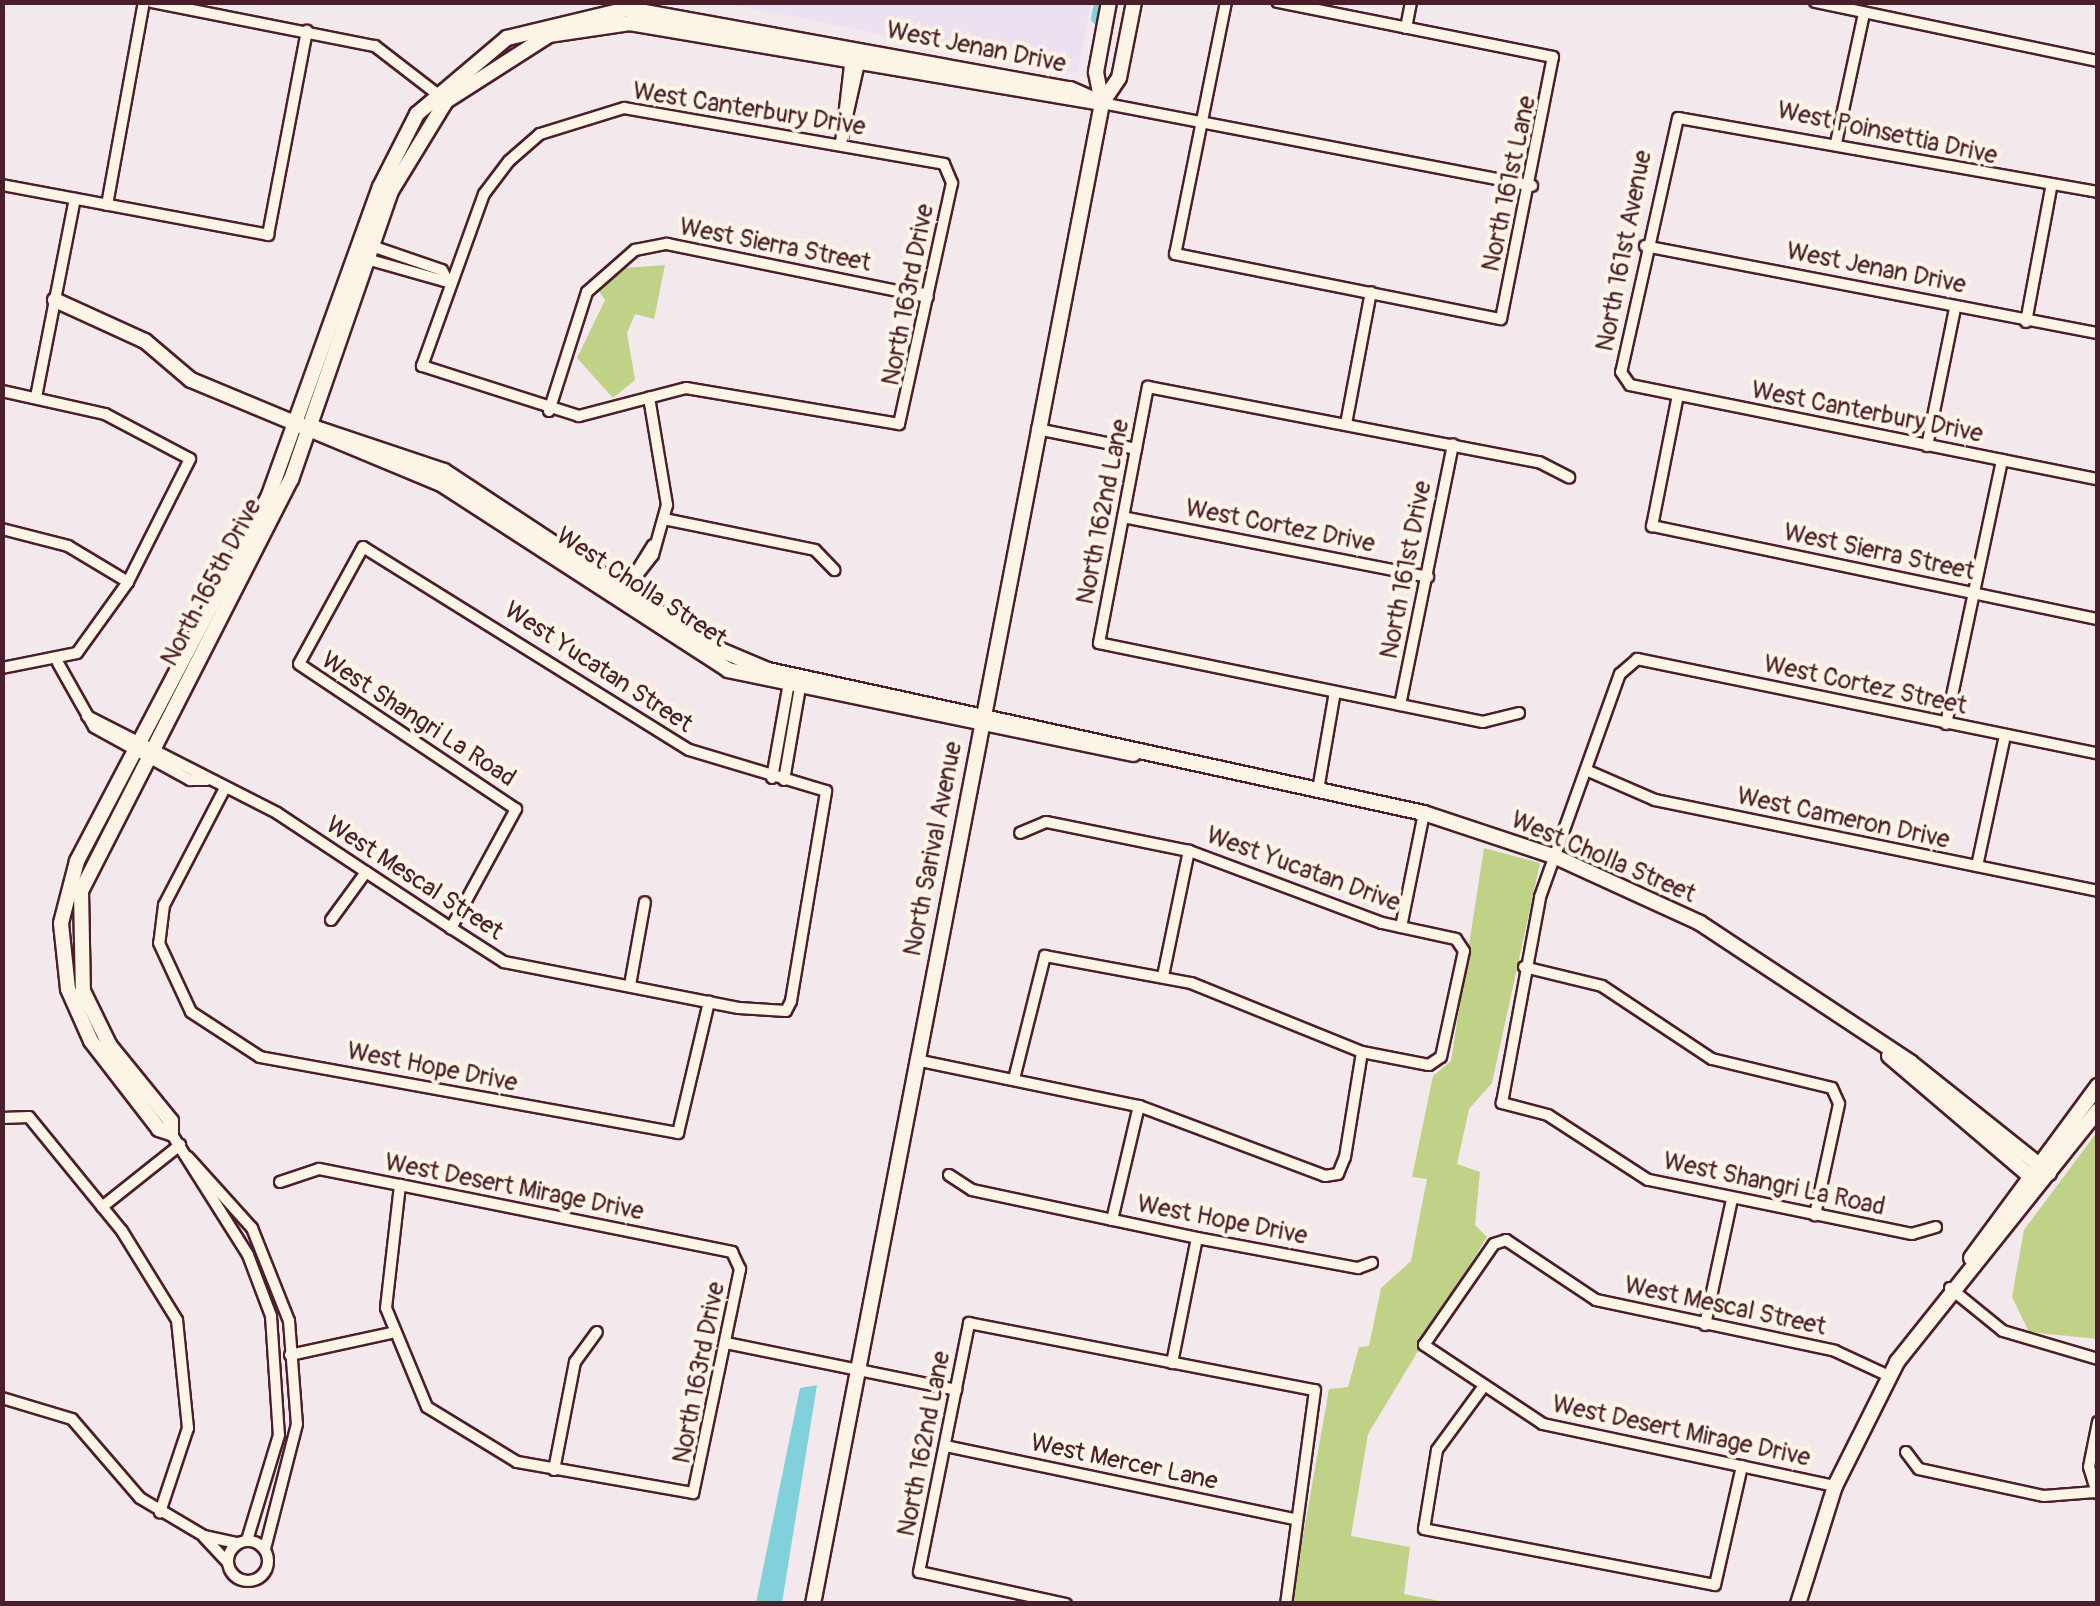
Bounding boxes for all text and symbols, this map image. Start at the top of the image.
street label: West Jenan Drive [884,16,1068,80]
street label: West Canterbury Drive [631,77,867,143]
street label: North 161st Lane [1477,93,1543,275]
street label: West Poinsettia Drive [1774,96,2000,172]
street label: North 161st Avenue [1591,148,1659,354]
street label: North 163rd Drive [877,202,941,388]
street label: West Sierra Street [677,213,873,279]
street label: West Jenan Drive [1784,237,1968,301]
street label: West Canterbury Drive [1749,376,1985,450]
street label: North 162nd Lane [1071,417,1137,607]
street label: North 161st Drive [1375,478,1439,662]
street label: North 165th Drive [155,494,269,672]
street label: West Cortez Drive [1183,494,1377,560]
street label: West Sierra Street [1781,518,1977,588]
street label: West Cholla Street [550,522,732,654]
street label: West Yucatan Street [498,596,698,740]
street label: West Shangri La Road [315,646,521,794]
street label: West Cortez Street [1761,650,1969,722]
street label: North Sarival Avenue [898,739,970,959]
street label: West Cameron Drive [1734,782,1952,856]
street label: West Cholla Street [1506,806,1700,910]
street label: West Mescal Street [320,810,508,948]
street label: West Yucatan Drive [1202,821,1404,919]
street label: West Hope Drive [344,1037,520,1099]
street label: West Shangri La Road [1660,1147,1888,1223]
street label: West Desert Mirage Drive [382,1148,646,1228]
street label: West Hope Drive [1134,1190,1310,1252]
street label: West Mescal Street [1621,1271,1829,1343]
street label: North 163rd Drive [668,1280,732,1466]
street label: North 162nd Lane [892,1349,958,1539]
street label: West Desert Mirage Drive [1549,1390,1813,1474]
street label: West Mercer Lane [1028,1429,1220,1497]

